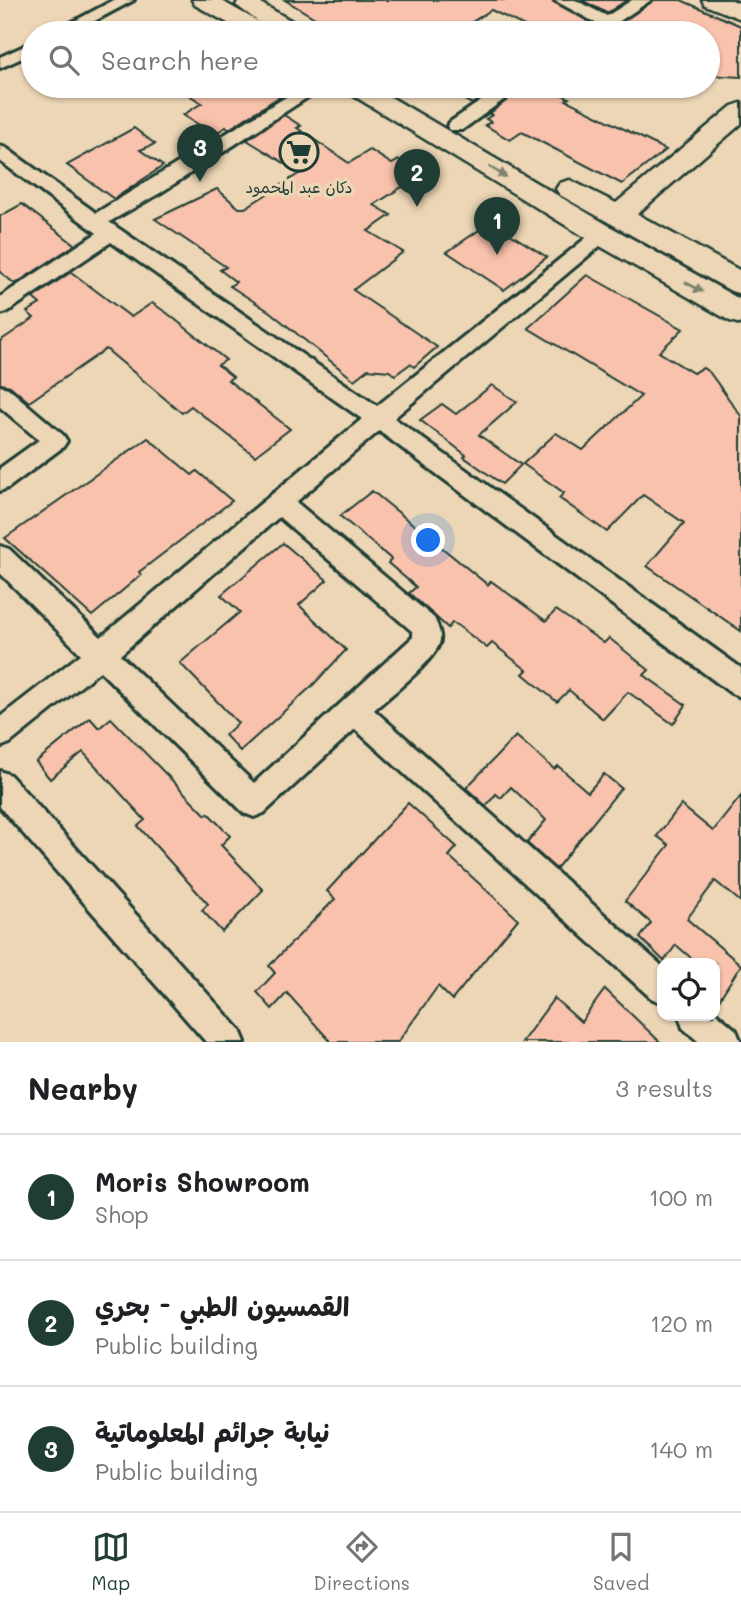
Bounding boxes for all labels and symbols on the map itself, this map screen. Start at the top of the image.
pin: 3 [177,124,223,182]
supermarket icon: دكان عبد المحمود [278,131,320,173]
pin: 2 [394,149,440,207]
one-way arrow [488,165,507,178]
place label: دكان عبد المحمود [246,176,352,198]
pin: 1 [474,197,520,255]
one-way arrow [684,281,704,293]
your location [411,523,445,557]

